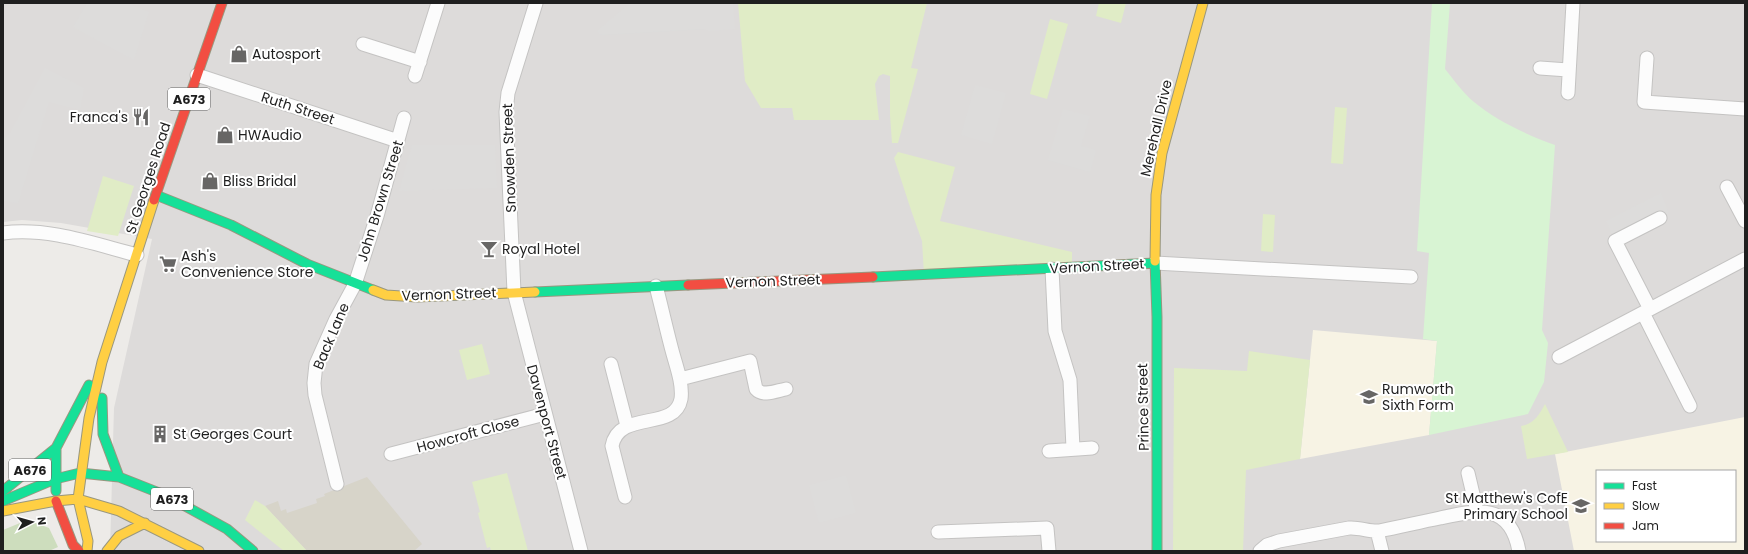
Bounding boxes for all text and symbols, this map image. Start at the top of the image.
shop icon: Autosport [229,44,249,64]
place label: Autosport [252,44,321,64]
street label: Merehall Drive [1135,77,1177,178]
street label: Ruth Street [259,87,337,129]
road number: A673 [168,88,210,110]
street label: Snowden Street [497,103,521,213]
place label: Franca's [70,107,128,127]
restaurant icon: Franca's [131,107,151,127]
street label: St Georges Road [121,120,175,236]
shop icon: HWAudio [215,125,235,145]
place label: HWAudio [238,125,302,145]
street label: John Brown Street [352,138,408,264]
shop icon: Bliss Bridal [200,171,220,191]
place label: Bliss Bridal [223,171,296,191]
bar icon: Royal Hotel [479,239,499,259]
place label: Royal Hotel [502,239,580,259]
place label: Ash's Convenience Store [181,246,314,282]
supermarket icon: Ash's Convenience Store [158,254,178,274]
street label: Vernon Street [1049,254,1145,278]
street label: Vernon Street [725,269,821,293]
street label: Vernon Street [401,282,497,306]
street label: Back Lane [308,299,354,372]
street label: Davenport Street [522,362,572,482]
street label: Prince Street [1132,363,1154,451]
place label: Rumworth Sixth Form [1382,379,1454,415]
school or university icon: Rumworth Sixth Form [1359,387,1379,407]
street label: Howcroft Close [414,411,522,457]
building icon: St Georges Court [150,424,170,444]
place label: St Georges Court [173,424,292,444]
road number: A676 [9,459,51,481]
legend [1596,470,1736,542]
text: Fast [1632,477,1657,494]
road number: A673 [151,488,193,510]
place label: St Matthew's CofE Primary School [1445,488,1568,524]
school or university icon: St Matthew's CofE Primary School [1571,496,1591,516]
text: Slow [1632,497,1660,514]
north arrow [12,502,52,542]
text: N [34,516,50,526]
text: Jam [1632,517,1659,534]

